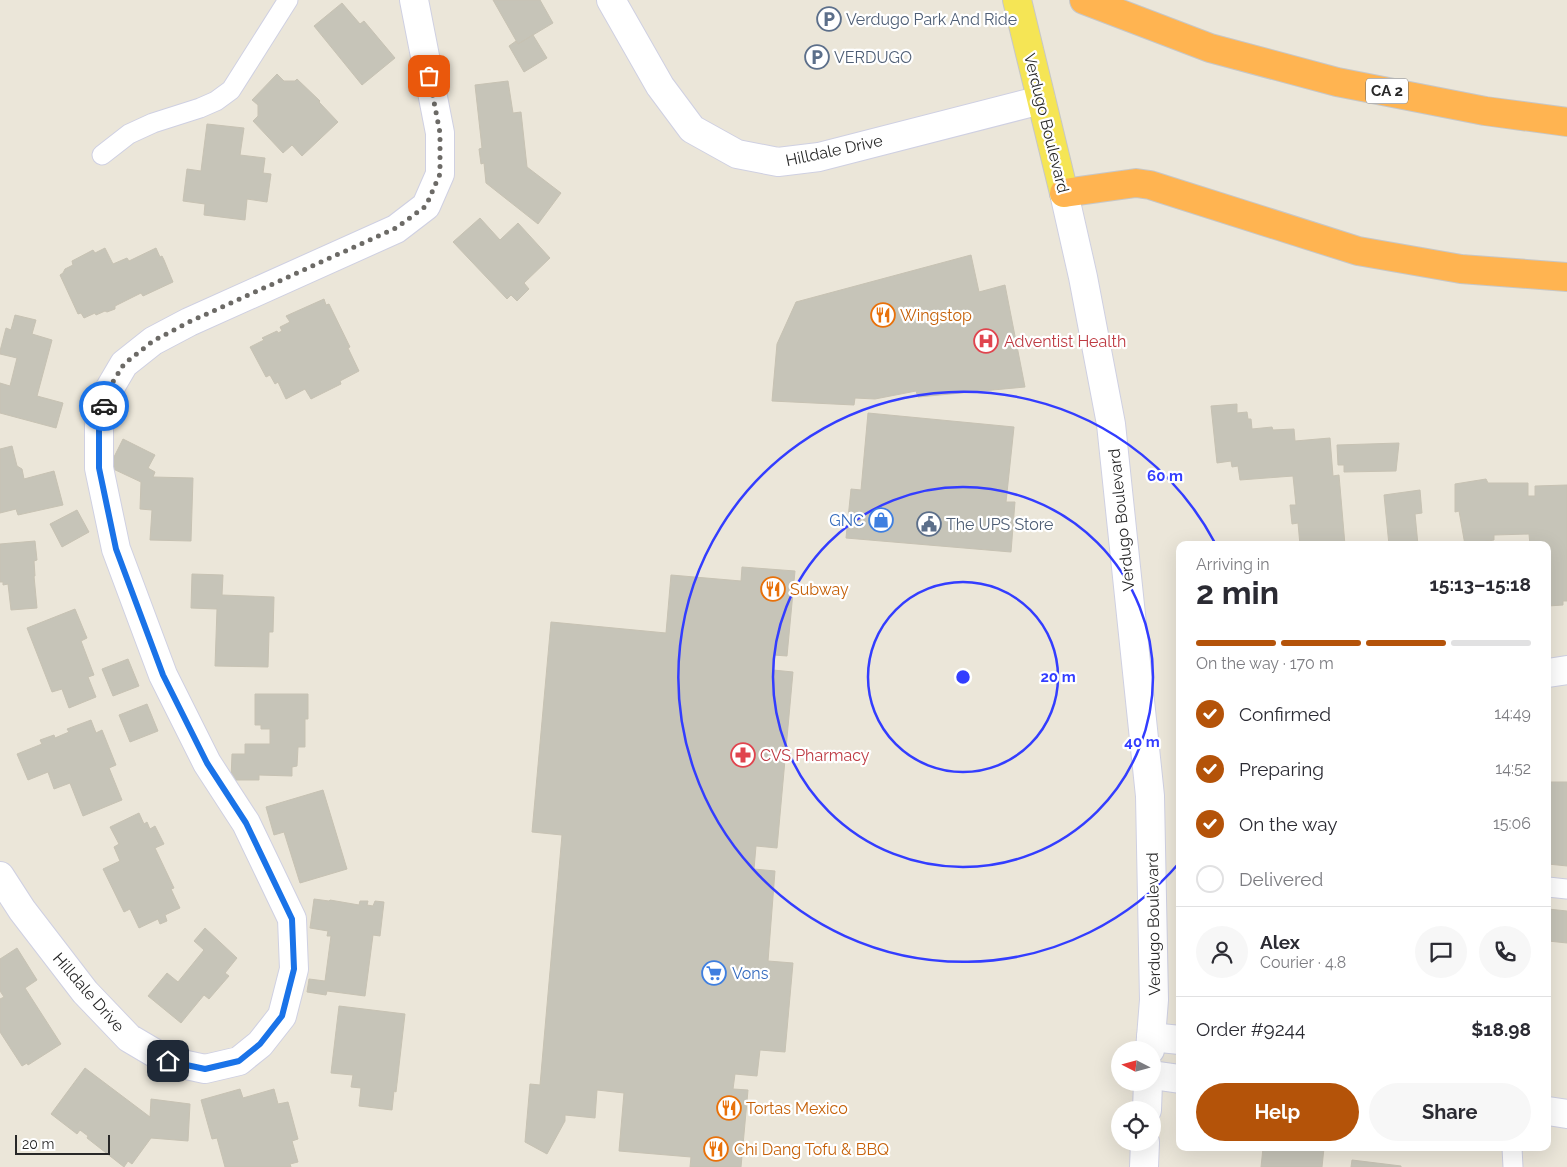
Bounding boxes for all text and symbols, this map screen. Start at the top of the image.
parking icon: Verdugo Park And Ride [816,6,842,32]
place label: Verdugo Park And Ride [846,10,1017,29]
parking icon: VERDUGO [804,44,830,70]
place label: VERDUGO [834,48,912,67]
street label: Verdugo Boulevard [1020,51,1073,195]
pin [408,55,450,97]
icon: bag [415,62,443,90]
road number: CA 2 [1366,78,1408,104]
street label: Hilldale Drive [784,131,884,170]
restaurant icon: Wingstop [870,302,896,328]
place label: Wingstop [900,306,972,325]
hospital icon: Adventist Health [973,328,999,354]
place label: Adventist Health [1004,332,1126,351]
courier [79,381,129,431]
icon: car [90,392,118,420]
street label: Verdugo Boulevard [1105,448,1138,592]
text: 60 m [1147,467,1183,485]
shop icon: GNC [868,507,894,533]
place label: GNC [829,511,864,530]
public building icon: The UPS Store [916,511,942,537]
place label: The UPS Store [946,515,1053,534]
text: Arriving in [1196,555,1270,574]
text: 15:13–15:18 [1429,573,1531,595]
text: 2 min [1196,574,1279,611]
restaurant icon: Subway [760,576,786,602]
place label: Subway [790,580,849,599]
text: On the way · 170 m [1196,654,1334,673]
centre of rings [954,668,972,686]
text: 20 m [1040,668,1076,686]
icon: check [1196,700,1224,728]
text: Confirmed [1239,703,1331,725]
text: 14:49 [1494,704,1531,723]
text: 40 m [1124,733,1160,751]
pharmacy icon: CVS Pharmacy [730,742,756,768]
place label: CVS Pharmacy [760,746,870,765]
icon: check [1196,755,1224,783]
text: Preparing [1239,758,1324,780]
text: 14:52 [1495,759,1531,778]
icon: check [1196,810,1224,838]
text: On the way [1239,813,1338,835]
text: 15:06 [1493,814,1531,833]
street label: Verdugo Boulevard [1143,852,1164,996]
text: Delivered [1239,868,1323,890]
button: person [1196,926,1248,978]
button: chat [1415,926,1467,978]
button: phone [1479,926,1531,978]
text: Alex [1260,931,1300,953]
street label: Hilldale Drive [49,949,128,1036]
text: Courier · 4.8 [1260,953,1346,972]
supermarket icon: Vons [701,960,727,986]
place label: Vons [732,964,769,983]
text: Order #9244 [1196,1018,1305,1040]
text: $18.98 [1471,1018,1531,1040]
pin [147,1040,189,1082]
north arrow [1111,1041,1161,1091]
map controls [1111,1041,1161,1151]
icon: home [154,1047,182,1075]
button: Help [1196,1083,1359,1141]
button: Share [1369,1083,1531,1141]
restaurant icon: Tortas Mexico [716,1095,742,1121]
place label: Tortas Mexico [746,1099,848,1118]
button: locate [1111,1101,1161,1151]
scale bar [15,1132,110,1155]
text: 20 m [22,1136,54,1152]
restaurant icon: Chi Dang Tofu & BBQ [703,1136,729,1162]
place label: Chi Dang Tofu & BBQ [734,1140,889,1159]

